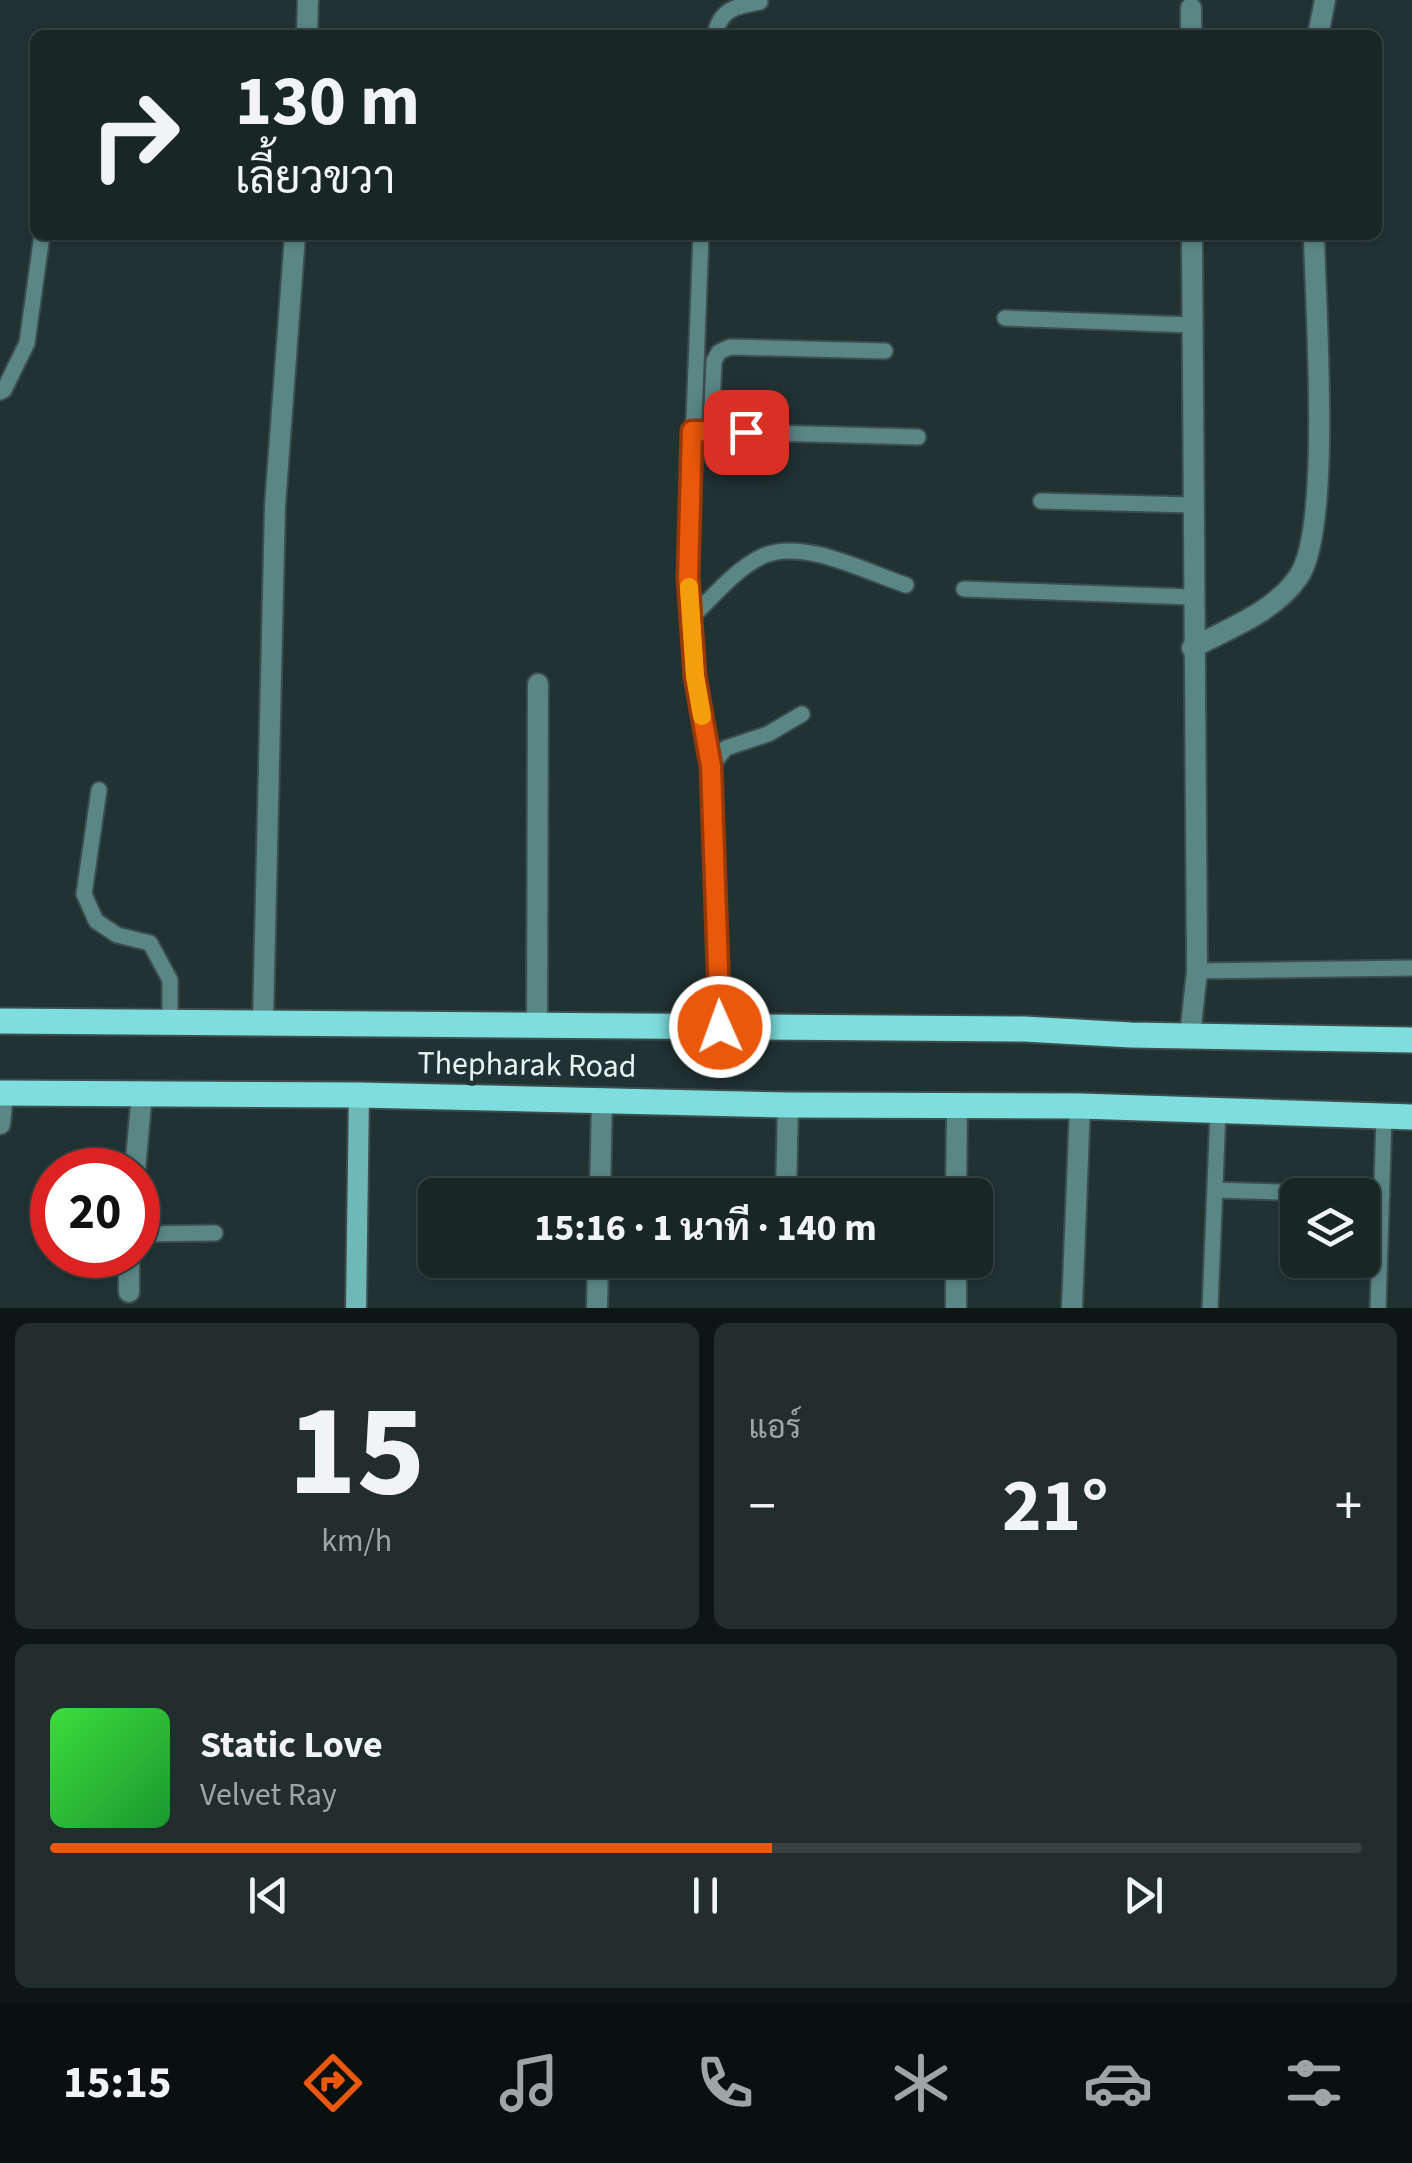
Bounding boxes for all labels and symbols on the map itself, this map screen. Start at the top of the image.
pin [704,390,789,475]
position arrow [668,975,772,1079]
street label: Thepharak Road [417,1040,637,1090]
speed limit sign: 20 [30,1148,160,1278]

